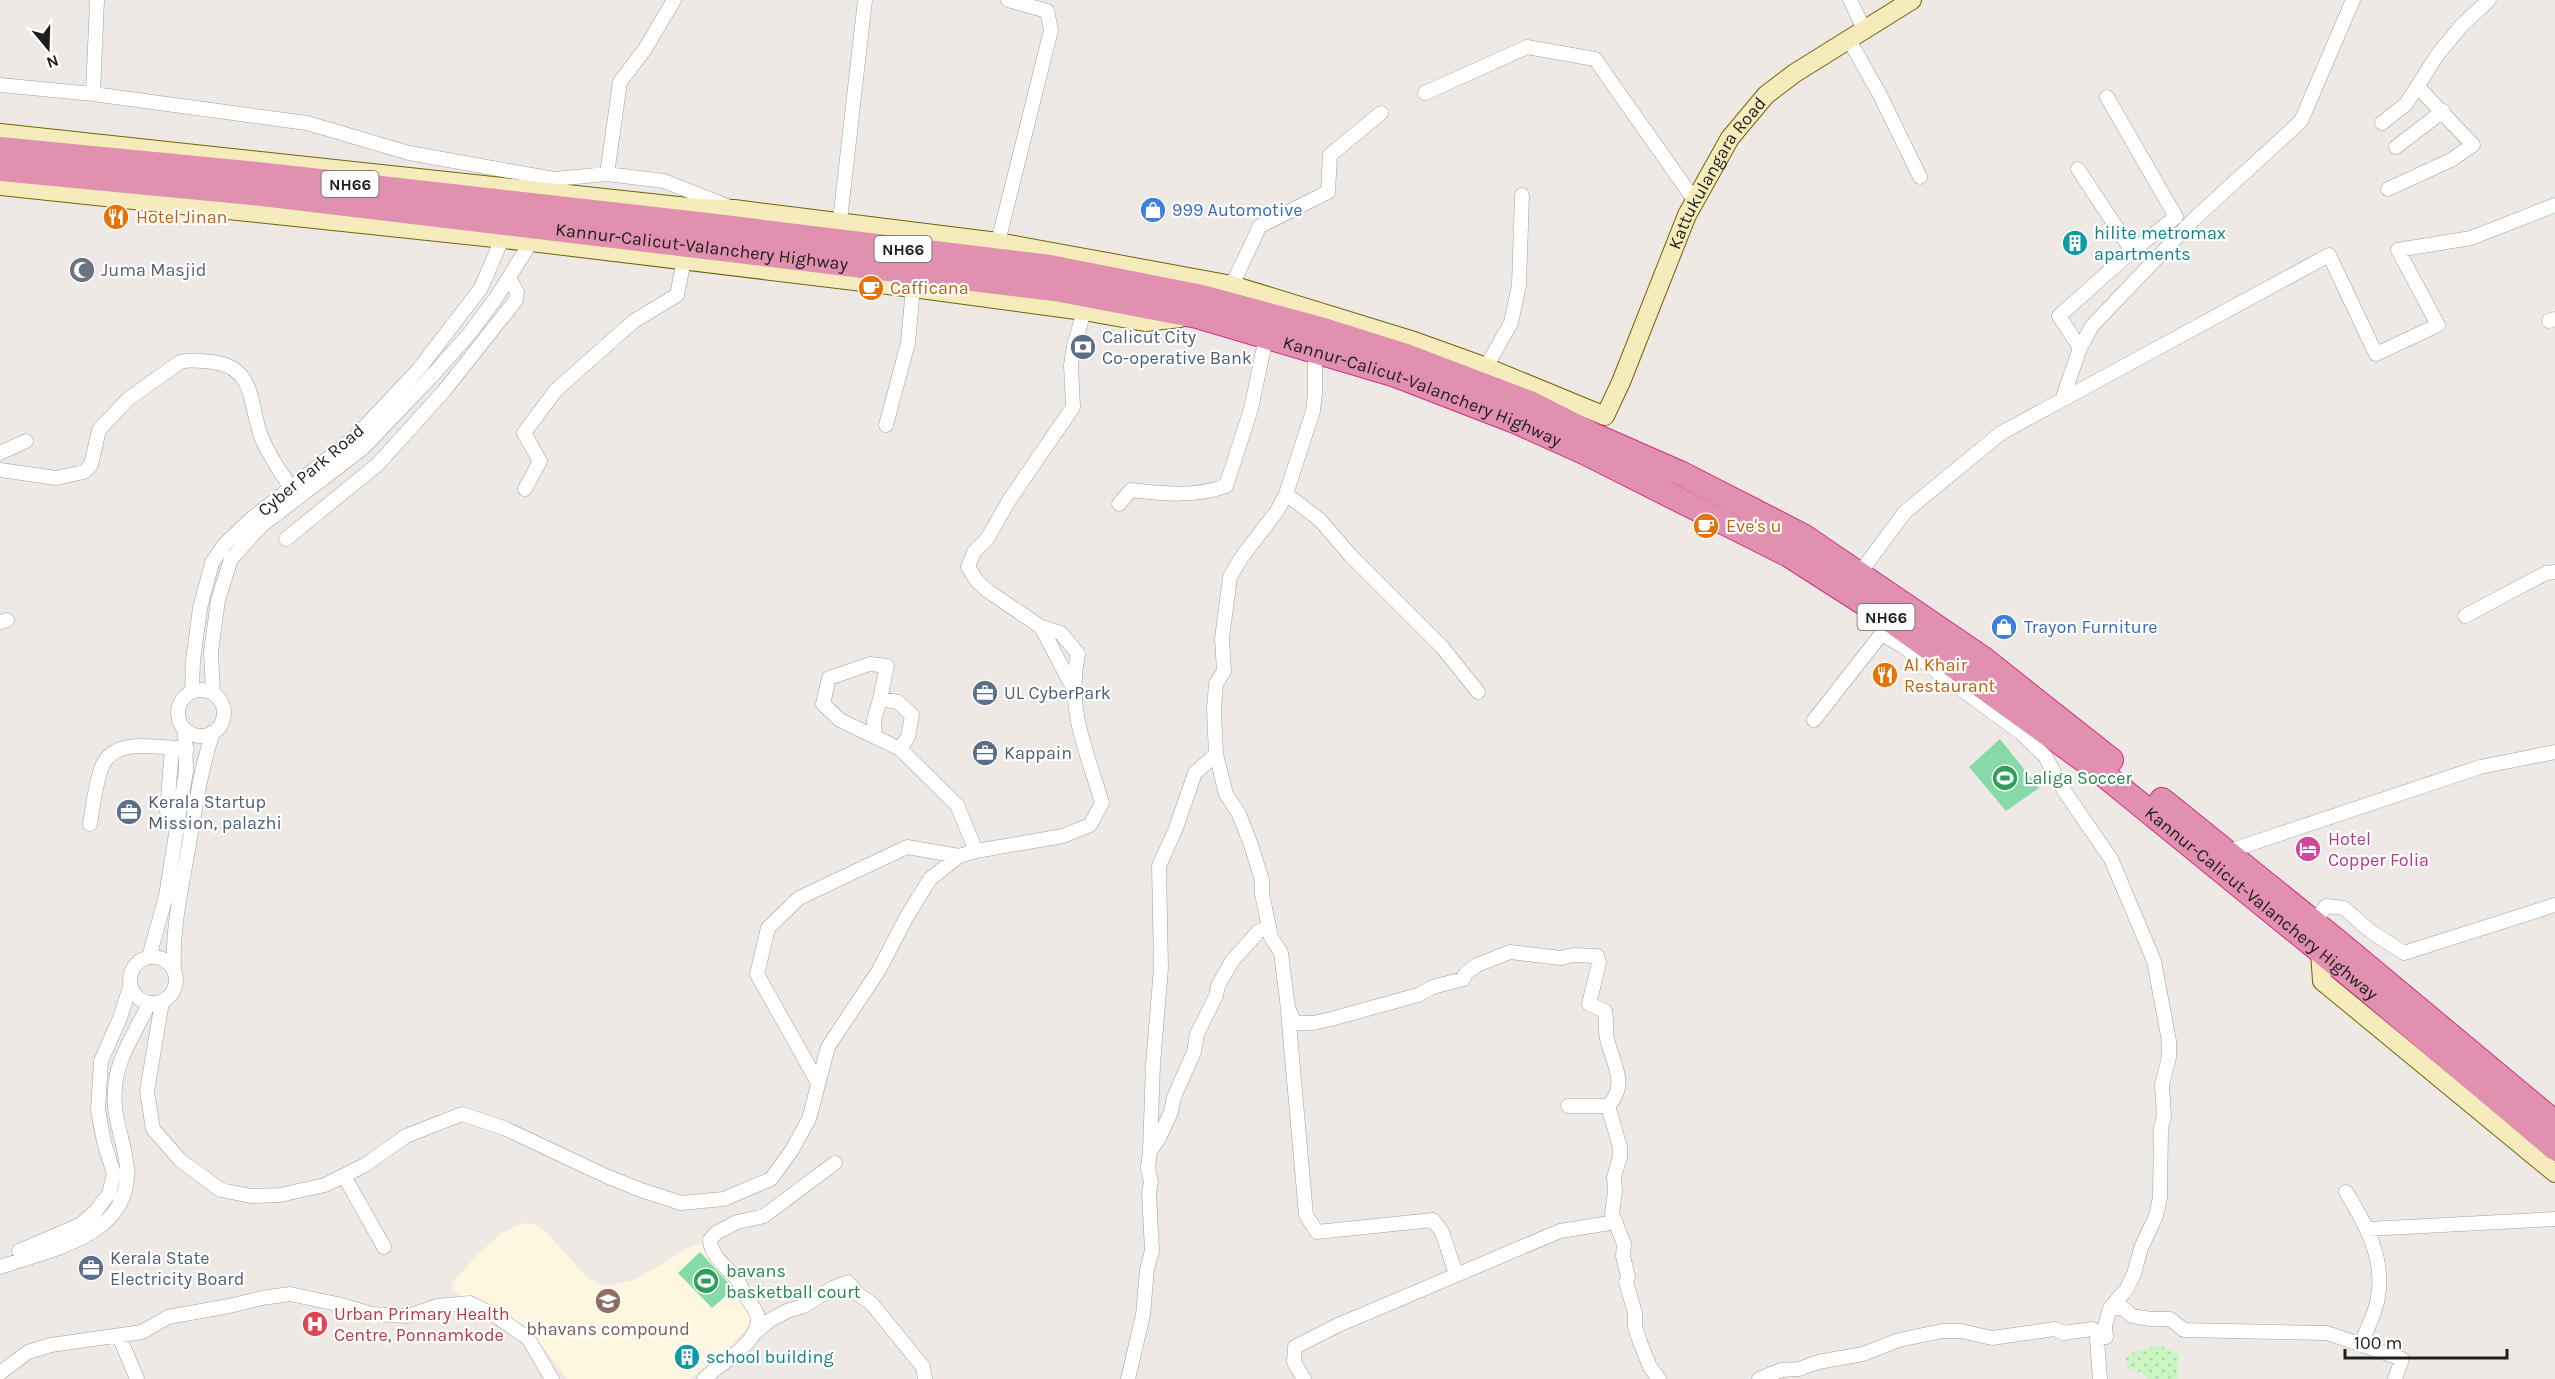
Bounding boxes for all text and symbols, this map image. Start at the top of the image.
north arrow [18,18,78,78]
text: N [44,51,61,73]
street label: Kattukulangara Road [1664,92,1771,253]
road number: NH66 [322,171,378,197]
shop icon: 999 Automotive [1138,195,1168,225]
place label: 999 Automotive [1172,199,1303,221]
restaurant icon: Hotel Jinan [101,202,131,232]
place label: Hotel Jinan [136,206,227,228]
street label: Kannur-Calicut-Valanchery Highway [554,218,850,275]
place label: hilite metromax apartments [2094,222,2226,265]
building icon: hilite metromax apartments [2060,228,2090,258]
road number: NH66 [874,236,932,262]
mosque icon: Juma Masjid [67,255,97,285]
place label: Juma Masjid [101,259,206,281]
cafe icon: Cafficana [856,273,886,303]
place label: Cafficana [890,277,969,299]
place label: Calicut City Co-operative Bank [1102,326,1252,369]
street label: Kannur-Calicut-Valanchery Highway [1280,331,1565,452]
bank icon: Calicut City Co-operative Bank [1068,332,1098,362]
street label: Cyber Park Road [253,419,369,521]
cafe icon: Eve's u [1691,511,1721,541]
place label: Eve's u [1726,515,1781,537]
road number: NH66 [1858,604,1914,630]
shop icon: Trayon Furniture [1989,612,2019,642]
place label: Trayon Furniture [2024,616,2158,638]
place label: Al Khair Restaurant [1904,654,1996,697]
restaurant icon: Al Khair Restaurant [1870,660,1900,690]
office icon: UL CyberPark [970,678,1000,708]
place label: UL CyberPark [1004,682,1111,704]
office icon: Kappain [970,738,1000,768]
place label: Kappain [1004,742,1072,764]
sports icon: Laliga Soccer [1990,763,2020,793]
place label: Laliga Soccer [2024,767,2133,789]
place label: Kerala Startup Mission, palazhi [148,791,282,834]
office icon: Kerala Startup Mission, palazhi [114,797,144,827]
street label: Kannur-Calicut-Valanchery Highway [2140,802,2383,1005]
place label: Hotel Copper Folia [2328,828,2429,871]
hotel icon: Hotel Copper Folia [2293,834,2323,864]
place label: Kerala State Electricity Board [110,1247,245,1290]
office icon: Kerala State Electricity Board [76,1253,106,1283]
place label: bavans basketball court [726,1260,861,1303]
sports icon: bavans basketball court [691,1266,721,1296]
school or university icon: bhavans compound [593,1286,623,1316]
place label: Urban Primary Health Centre, Ponnamkode [334,1303,510,1346]
hospital icon: Urban Primary Health Centre, Ponnamkode [300,1309,330,1339]
place label: bhavans compound [526,1318,690,1340]
scale bar [2345,1322,2507,1360]
text: 100 m [2354,1332,2402,1354]
building icon: school building [672,1342,702,1372]
place label: school building [706,1346,834,1368]

